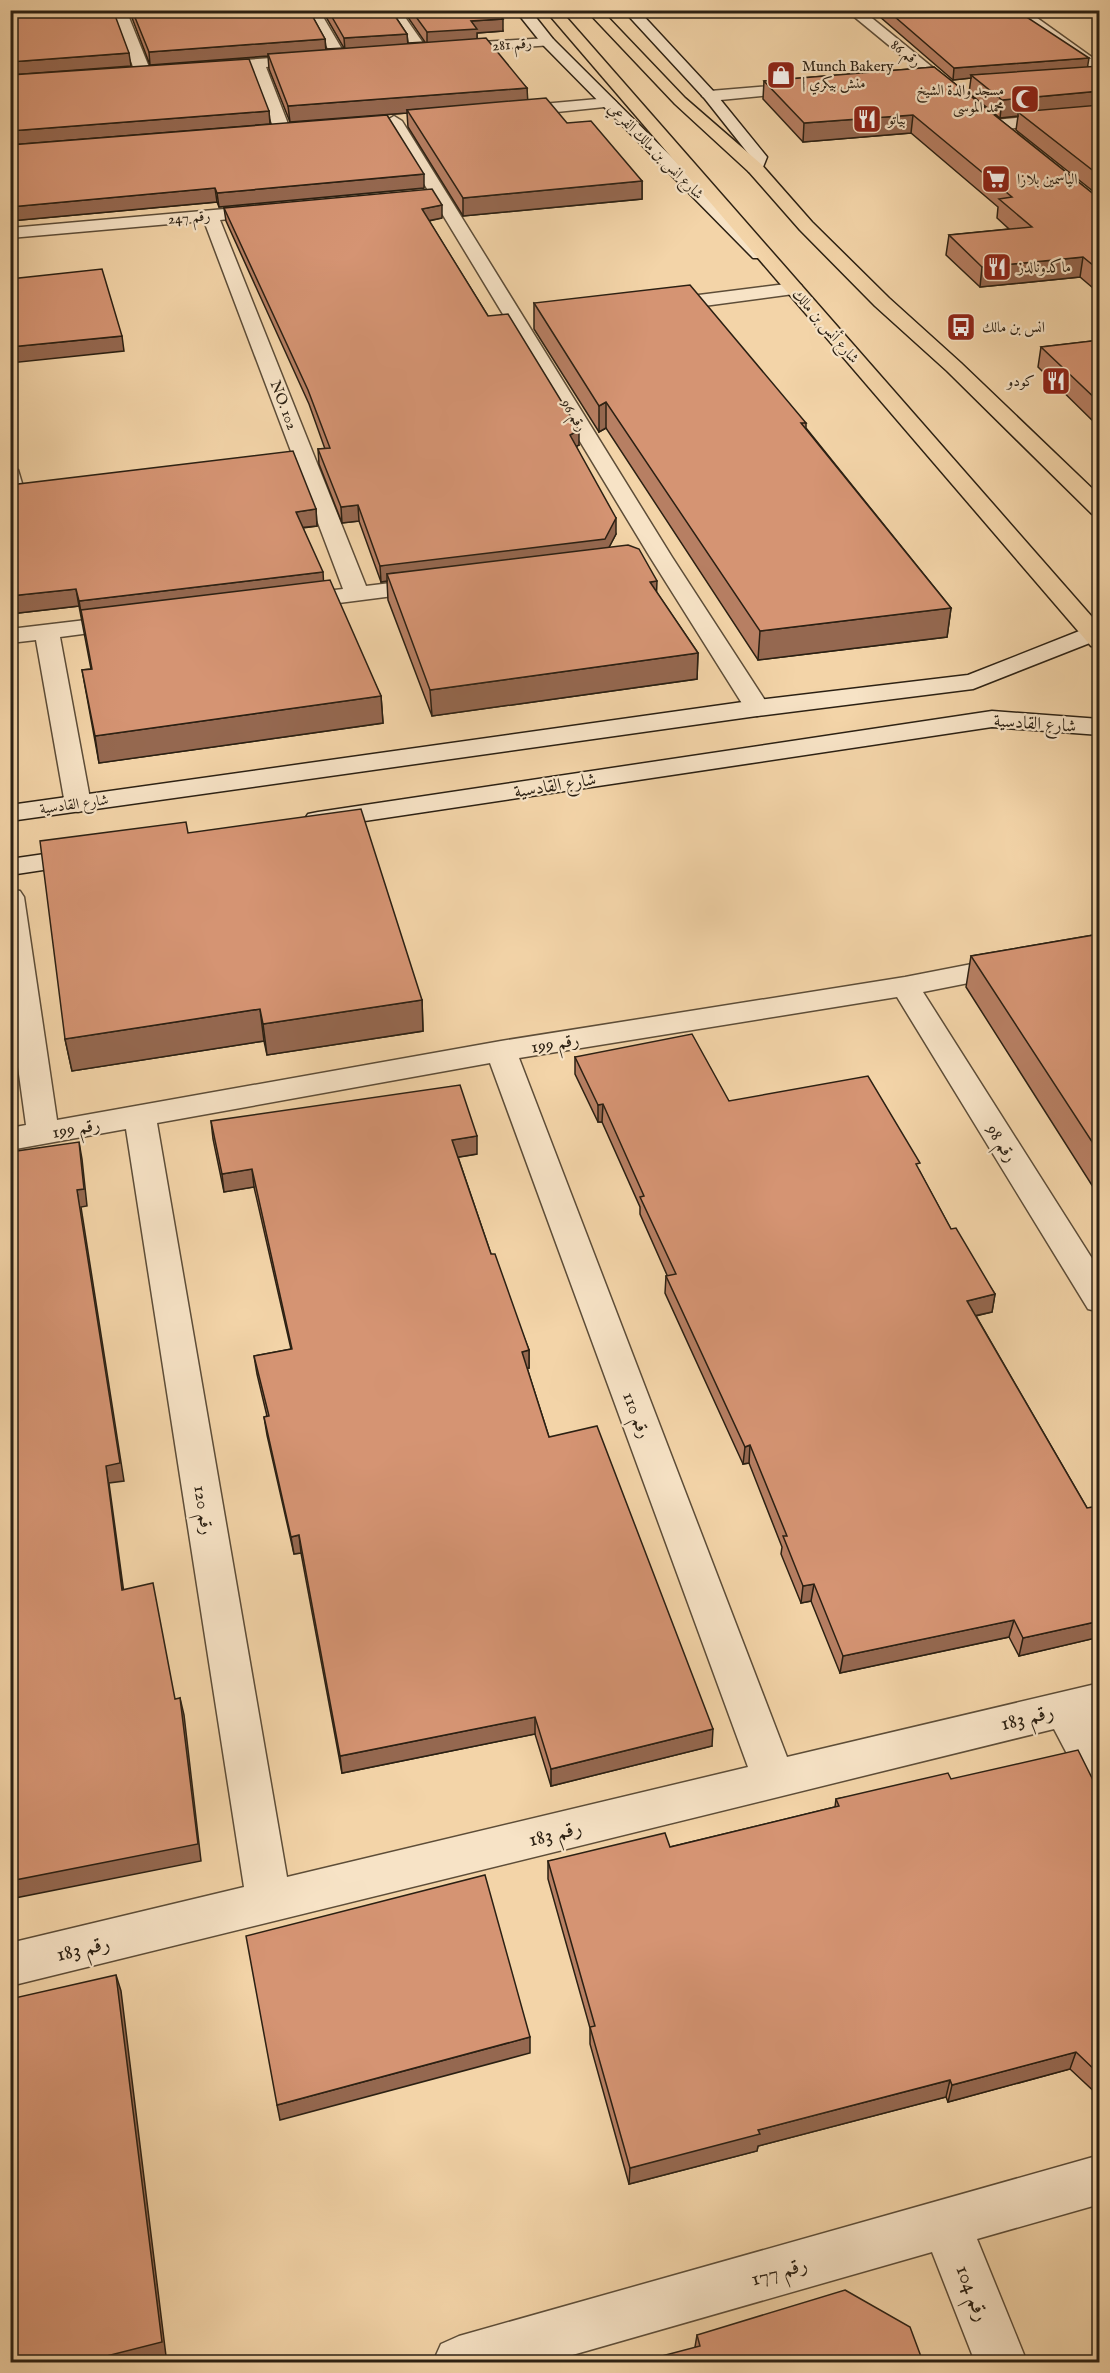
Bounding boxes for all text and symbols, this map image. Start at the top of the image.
street label: رقم 281 [491,34,533,59]
street label: رقم 86 [884,36,925,74]
place label: Munch Bakery | منش بيكري [802,57,894,95]
shop icon: Munch Bakery | منش بيكري [765,59,797,91]
place label: مسجد والدة الشيخ محمد الموسى [916,81,1004,118]
mosque icon: مسجد والدة الشيخ محمد الموسى [1009,83,1041,115]
street label: شارع انس بن مالك الفرعي [601,99,708,206]
restaurant icon: بياتو [851,103,883,135]
place label: بياتو [886,110,906,129]
supermarket icon: الياسمين بلازا [980,163,1012,195]
place label: الياسمين بلازا [1017,170,1078,189]
street label: رقم 247 [167,206,211,233]
restaurant icon: ماكدونالدز [981,251,1013,283]
place label: ماكدونالدز [1016,258,1071,277]
street label: شارع أنس بن مالك [786,284,865,369]
bus stop icon: انس بن مالك [945,311,977,343]
place label: انس بن مالك [982,318,1045,337]
restaurant icon: كودو [1040,365,1072,397]
place label: كودو [1005,372,1035,391]
street label: NO. 102 [265,378,302,433]
street label: رقم 96 [552,395,591,437]
street label: شارع القادسية [993,710,1077,741]
street label: شارع القادسية [513,769,598,806]
street label: شارع القادسية [39,790,110,822]
street label: رقم 199 [530,1029,581,1064]
street label: رقم 199 [51,1114,103,1149]
street label: رقم 98 [976,1120,1021,1169]
street label: رقم 110 [613,1389,655,1443]
street label: رقم 120 [183,1484,218,1537]
street label: رقم 183 [998,1699,1058,1743]
street label: رقم 183 [526,1815,586,1859]
street label: رقم 183 [54,1930,114,1974]
street label: رقم 177 [748,2252,812,2298]
street label: رقم 104 [944,2261,995,2327]

